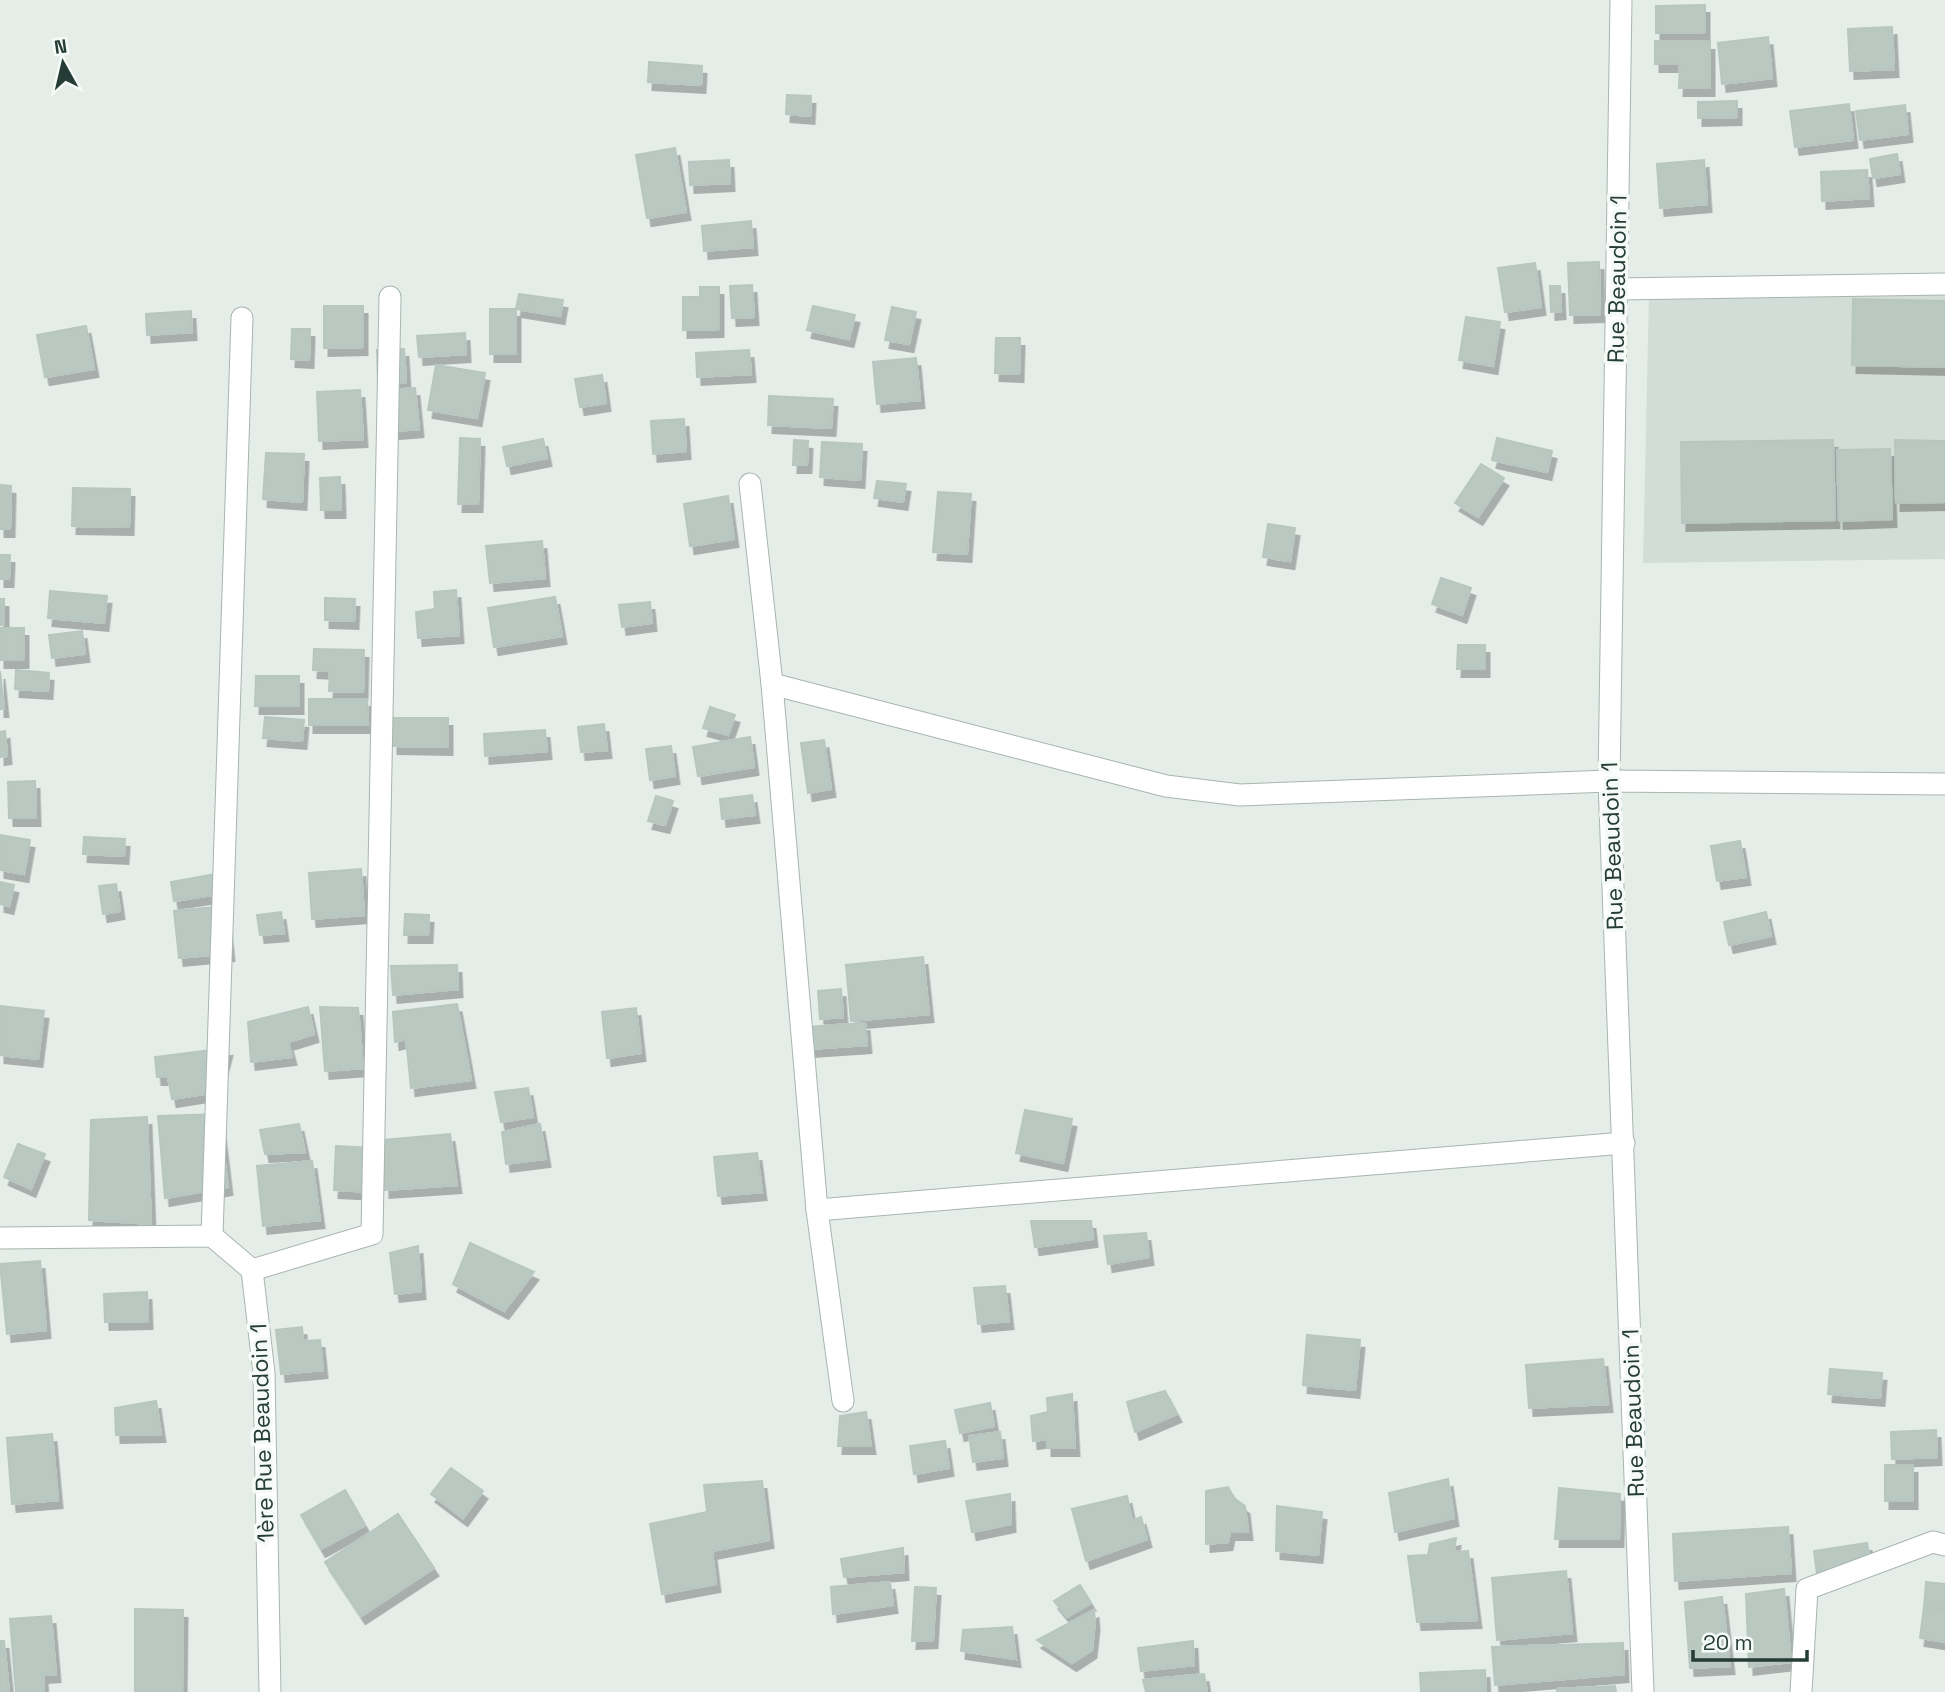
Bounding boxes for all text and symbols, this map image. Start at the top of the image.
north arrow [28,28,98,98]
text: N [53,33,69,60]
street label: Rue Beaudoin 1 [1601,195,1633,363]
street label: Rue Beaudoin 1 [1594,761,1630,931]
street label: 1ère Rue Beaudoin 1 [243,1323,281,1543]
street label: Rue Beaudoin 1 [1615,1328,1651,1498]
scale bar [1693,1618,1807,1662]
text: 20 m [1703,1629,1753,1656]

